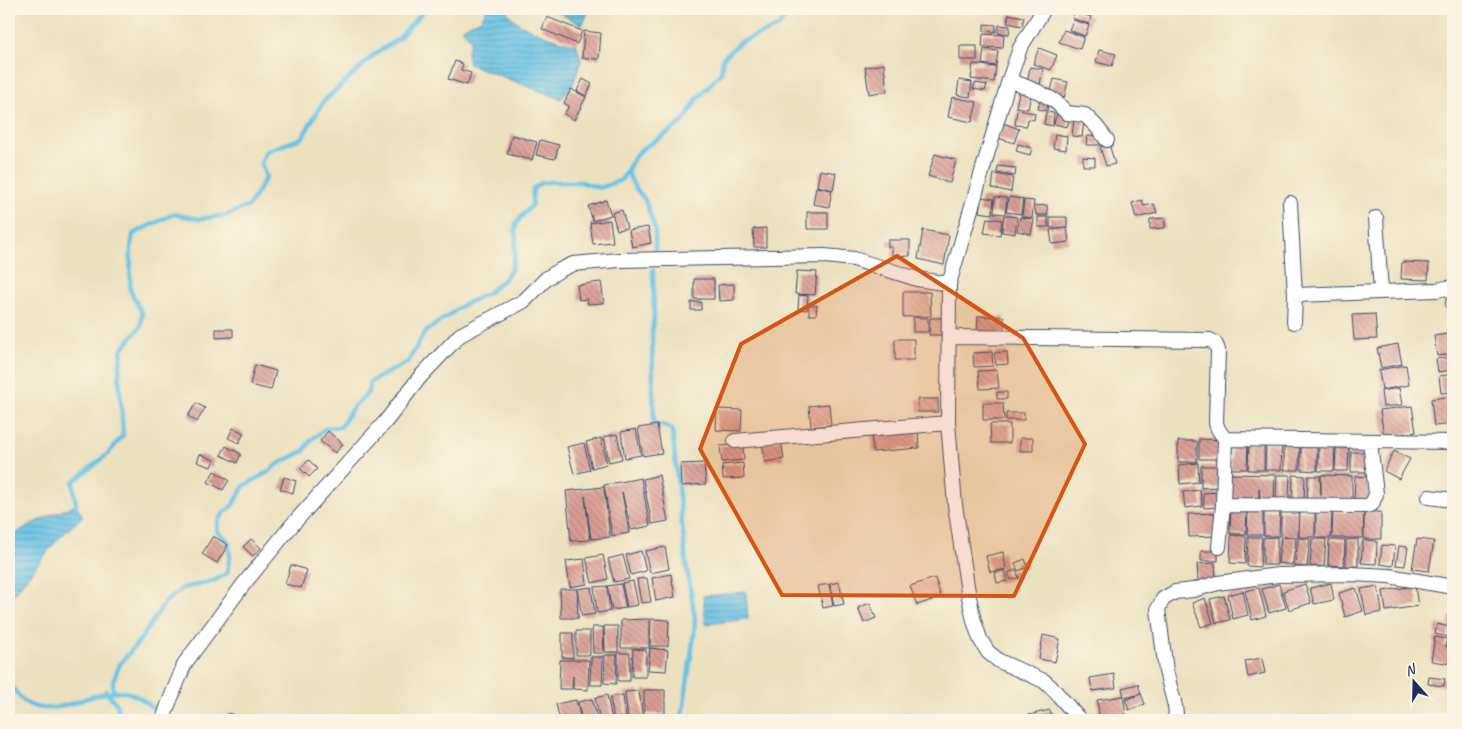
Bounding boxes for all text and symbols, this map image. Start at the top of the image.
north arrow [1390,656,1440,706]
text: N [1403,660,1419,680]

